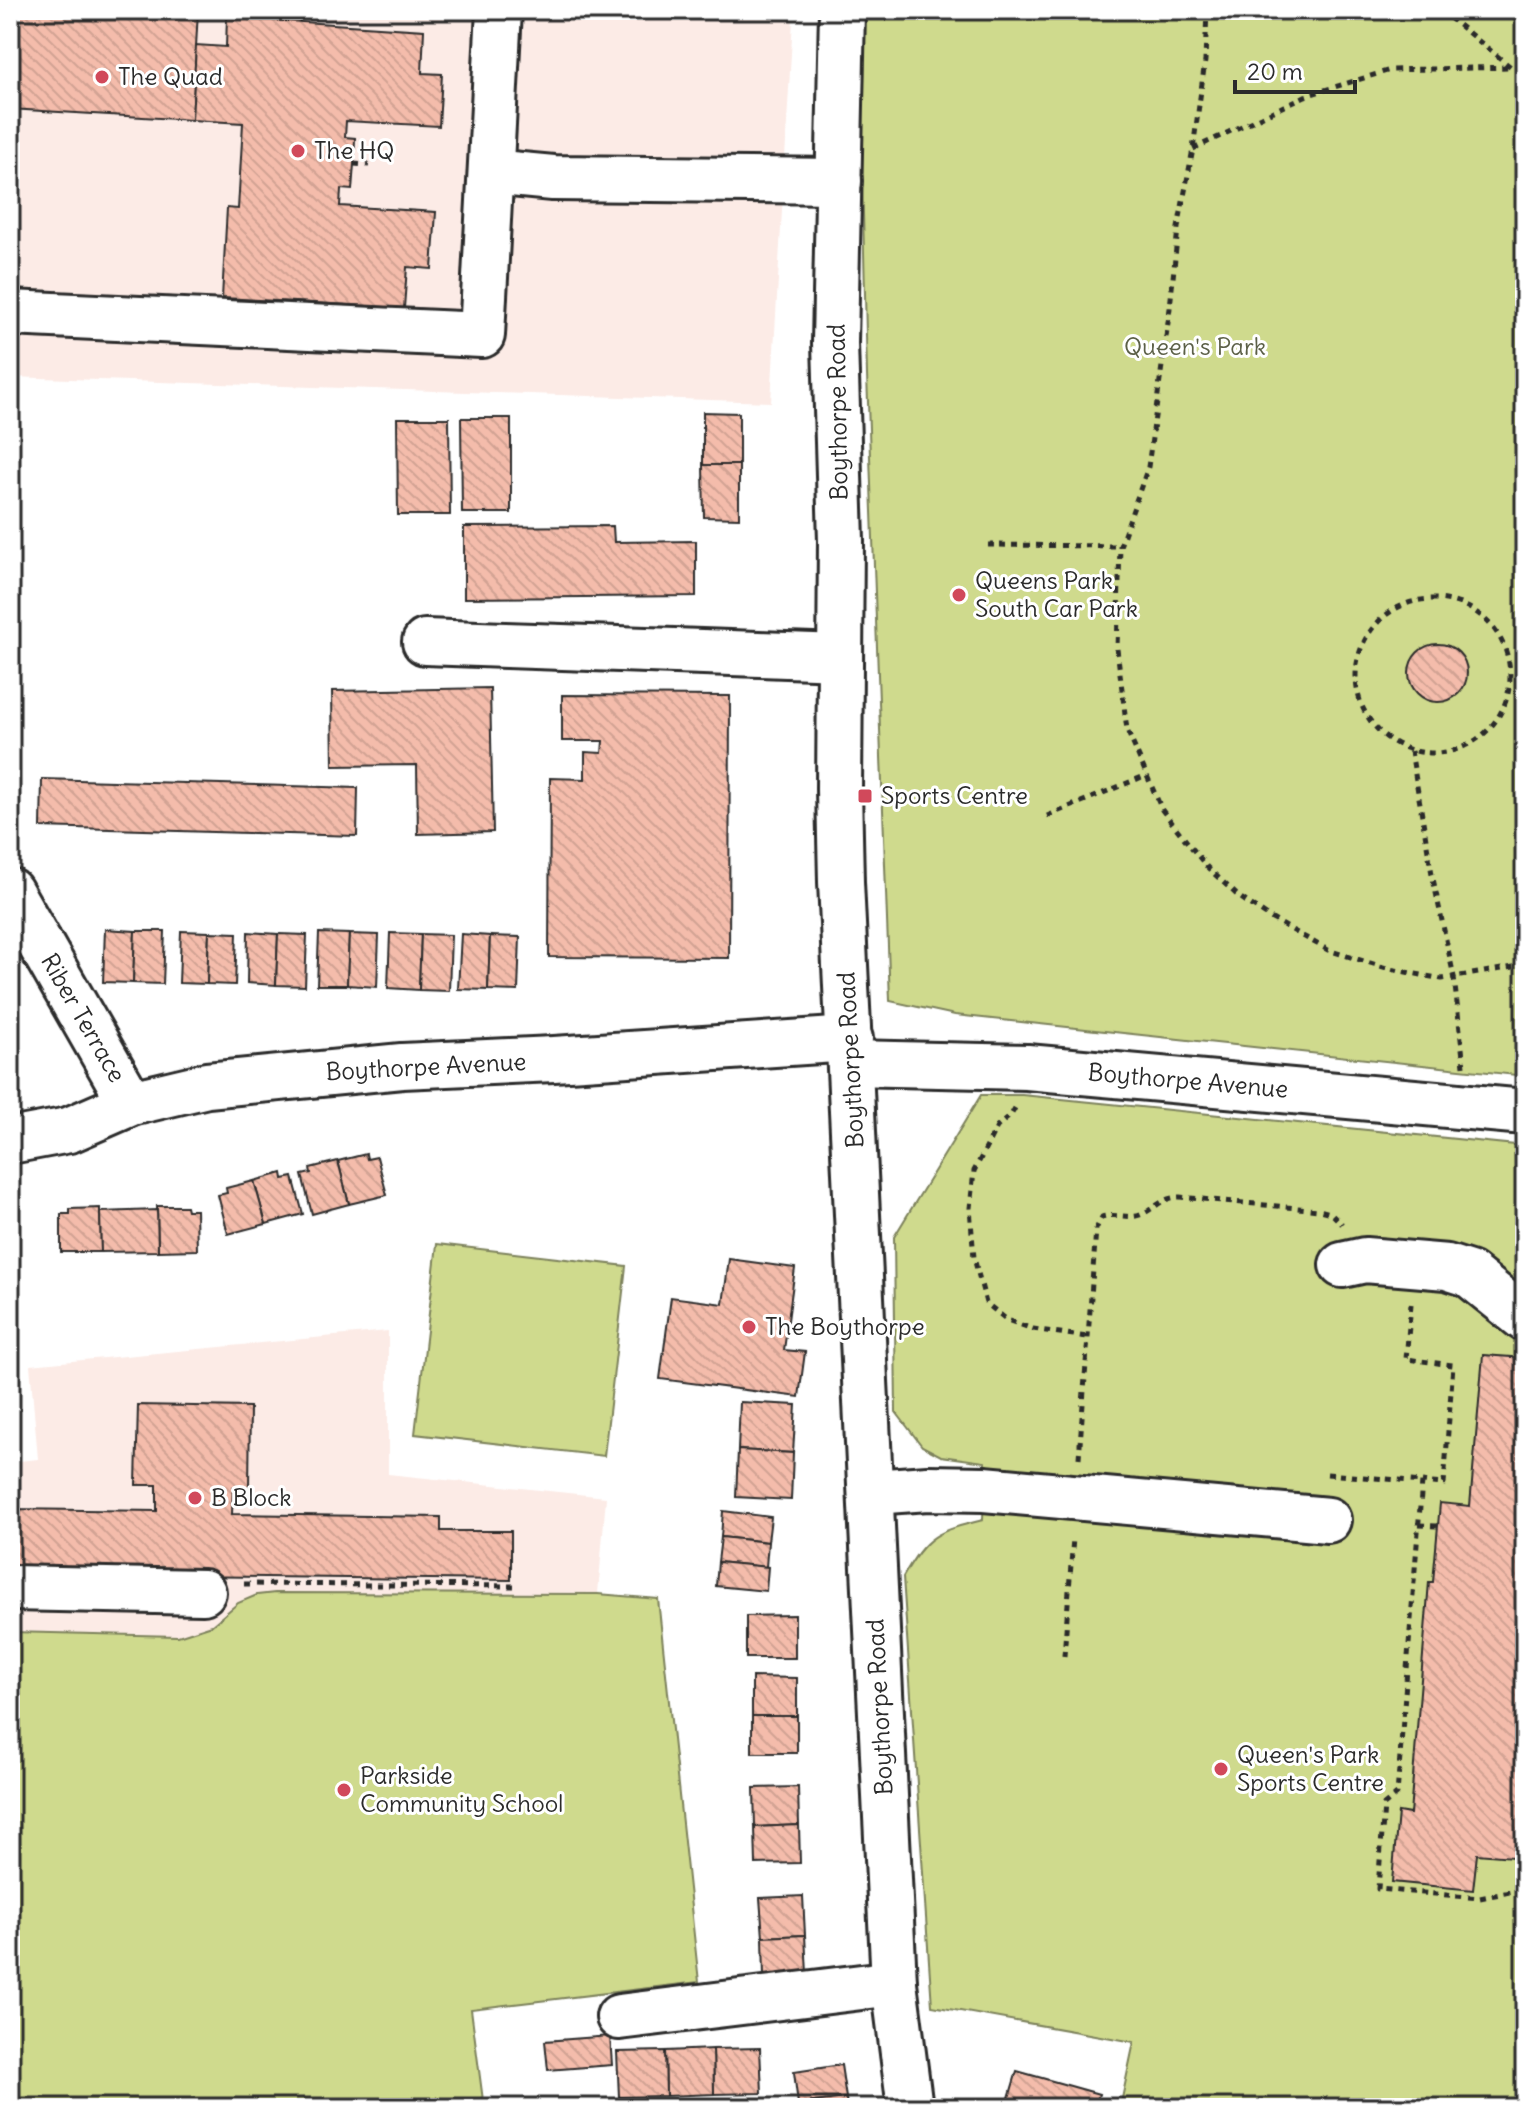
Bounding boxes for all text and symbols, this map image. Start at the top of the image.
scale bar [1235,44,1355,94]
text: 20 m [1247,56,1303,86]
place label: The Quad [118,61,223,91]
marker: The Quad [93,68,111,86]
place label: The HQ [314,135,394,165]
marker: The HQ [289,142,307,160]
street label: Boythorpe Road [820,323,854,501]
park label: Queen's Park [1124,331,1266,361]
place label: Queens Park South Car Park [975,565,1138,623]
marker: Queens Park South Car Park [950,586,968,604]
place label: Sports Centre [881,780,1028,810]
marker: Sports Centre [856,787,874,805]
street label: Riber Terrace [35,948,133,1087]
street label: Boythorpe Road [830,971,870,1149]
street label: Boythorpe Avenue [325,1046,527,1086]
street label: Boythorpe Avenue [1087,1056,1289,1104]
place label: The Boythorpe [765,1311,925,1341]
marker: The Boythorpe [740,1318,758,1336]
place label: B Block [211,1482,291,1512]
marker: B Block [186,1489,204,1507]
street label: Boythorpe Road [859,1618,899,1796]
place label: Queen's Park Sports Centre [1237,1739,1384,1797]
place label: Parkside Community School [360,1760,564,1818]
marker: Queen's Park Sports Centre [1212,1760,1230,1778]
marker: Parkside Community School [335,1781,353,1799]

